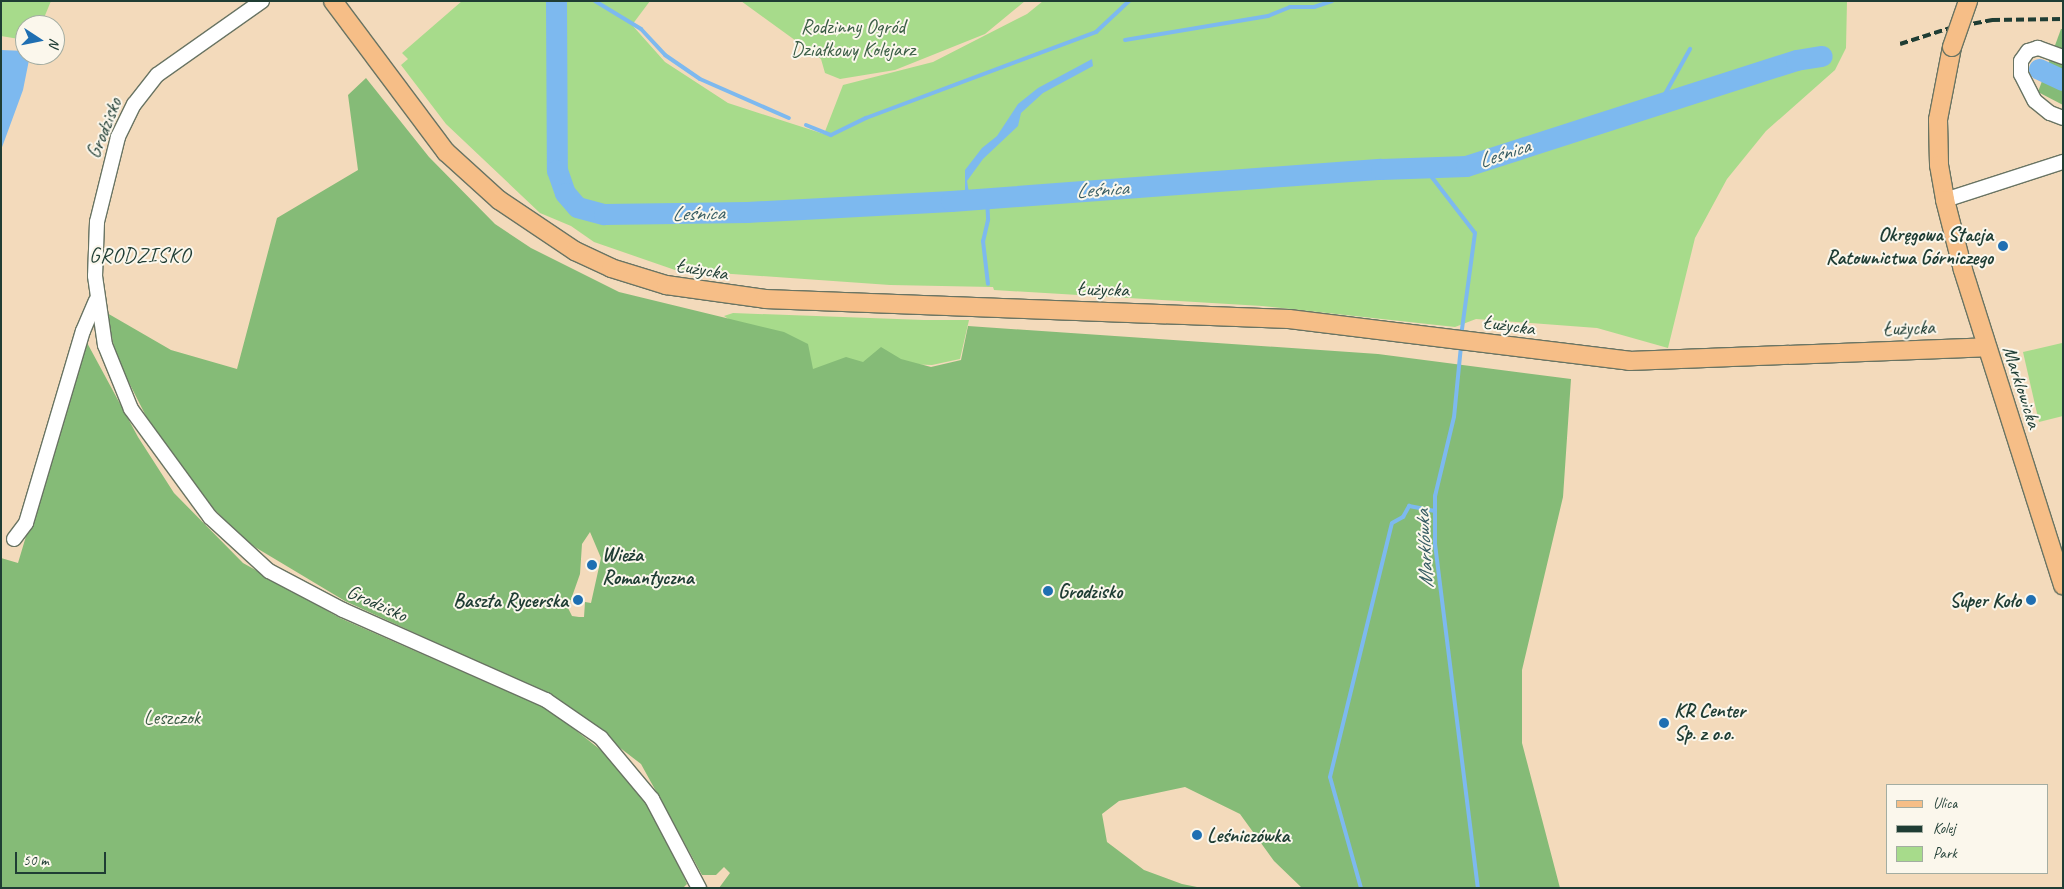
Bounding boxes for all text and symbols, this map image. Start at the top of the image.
north arrow [15,15,65,65]
park label: Rodzinny Ogród Działkowy Kolejarz [791,15,915,62]
text: N [45,37,63,49]
street label: Grodzisko [81,94,127,162]
water label: Leśnica [1475,133,1533,173]
water label: Leśnica [1075,175,1129,203]
water label: Leśnica [672,200,724,226]
place label: Okręgowa Stacja Ratownictwa Górniczego [1826,223,1993,270]
marker: Okręgowa Stacja Ratownictwa Górniczego [1997,240,2009,252]
district label: GRODZISKO [88,242,192,268]
street label: Łużycka [674,253,730,285]
street label: Łużycka [1077,276,1129,302]
street label: Łużycka [1482,309,1536,341]
street label: Łużycka [1883,315,1935,341]
street label: Marklowicka [1997,343,2047,431]
water label: Marklówka [1409,509,1439,589]
place label: Wieża Romantyczna [602,542,694,589]
marker: Wieża Romantyczna [586,559,598,571]
street label: Grodzisko [343,579,411,627]
place label: Grodzisko [1058,579,1122,603]
marker: Grodzisko [1042,585,1054,597]
place label: Baszta Rycerska [454,588,568,612]
place label: Super Koło [1950,588,2021,612]
marker: Baszta Rycerska [572,594,584,606]
marker: Super Koło [2025,594,2037,606]
place label: KR Center Sp. z o.o. [1674,699,1745,746]
park label: Leszczok [144,705,200,729]
marker: KR Center Sp. z o.o. [1658,717,1670,729]
legend [1886,784,2049,874]
text: Ulica [1933,794,1957,813]
text: Kolej [1933,819,1956,838]
place label: Leśniczówka [1207,823,1289,847]
marker: Leśniczówka [1191,829,1203,841]
scale bar [18,842,109,874]
text: Park [1933,844,1957,863]
text: 50 m [23,851,49,870]

